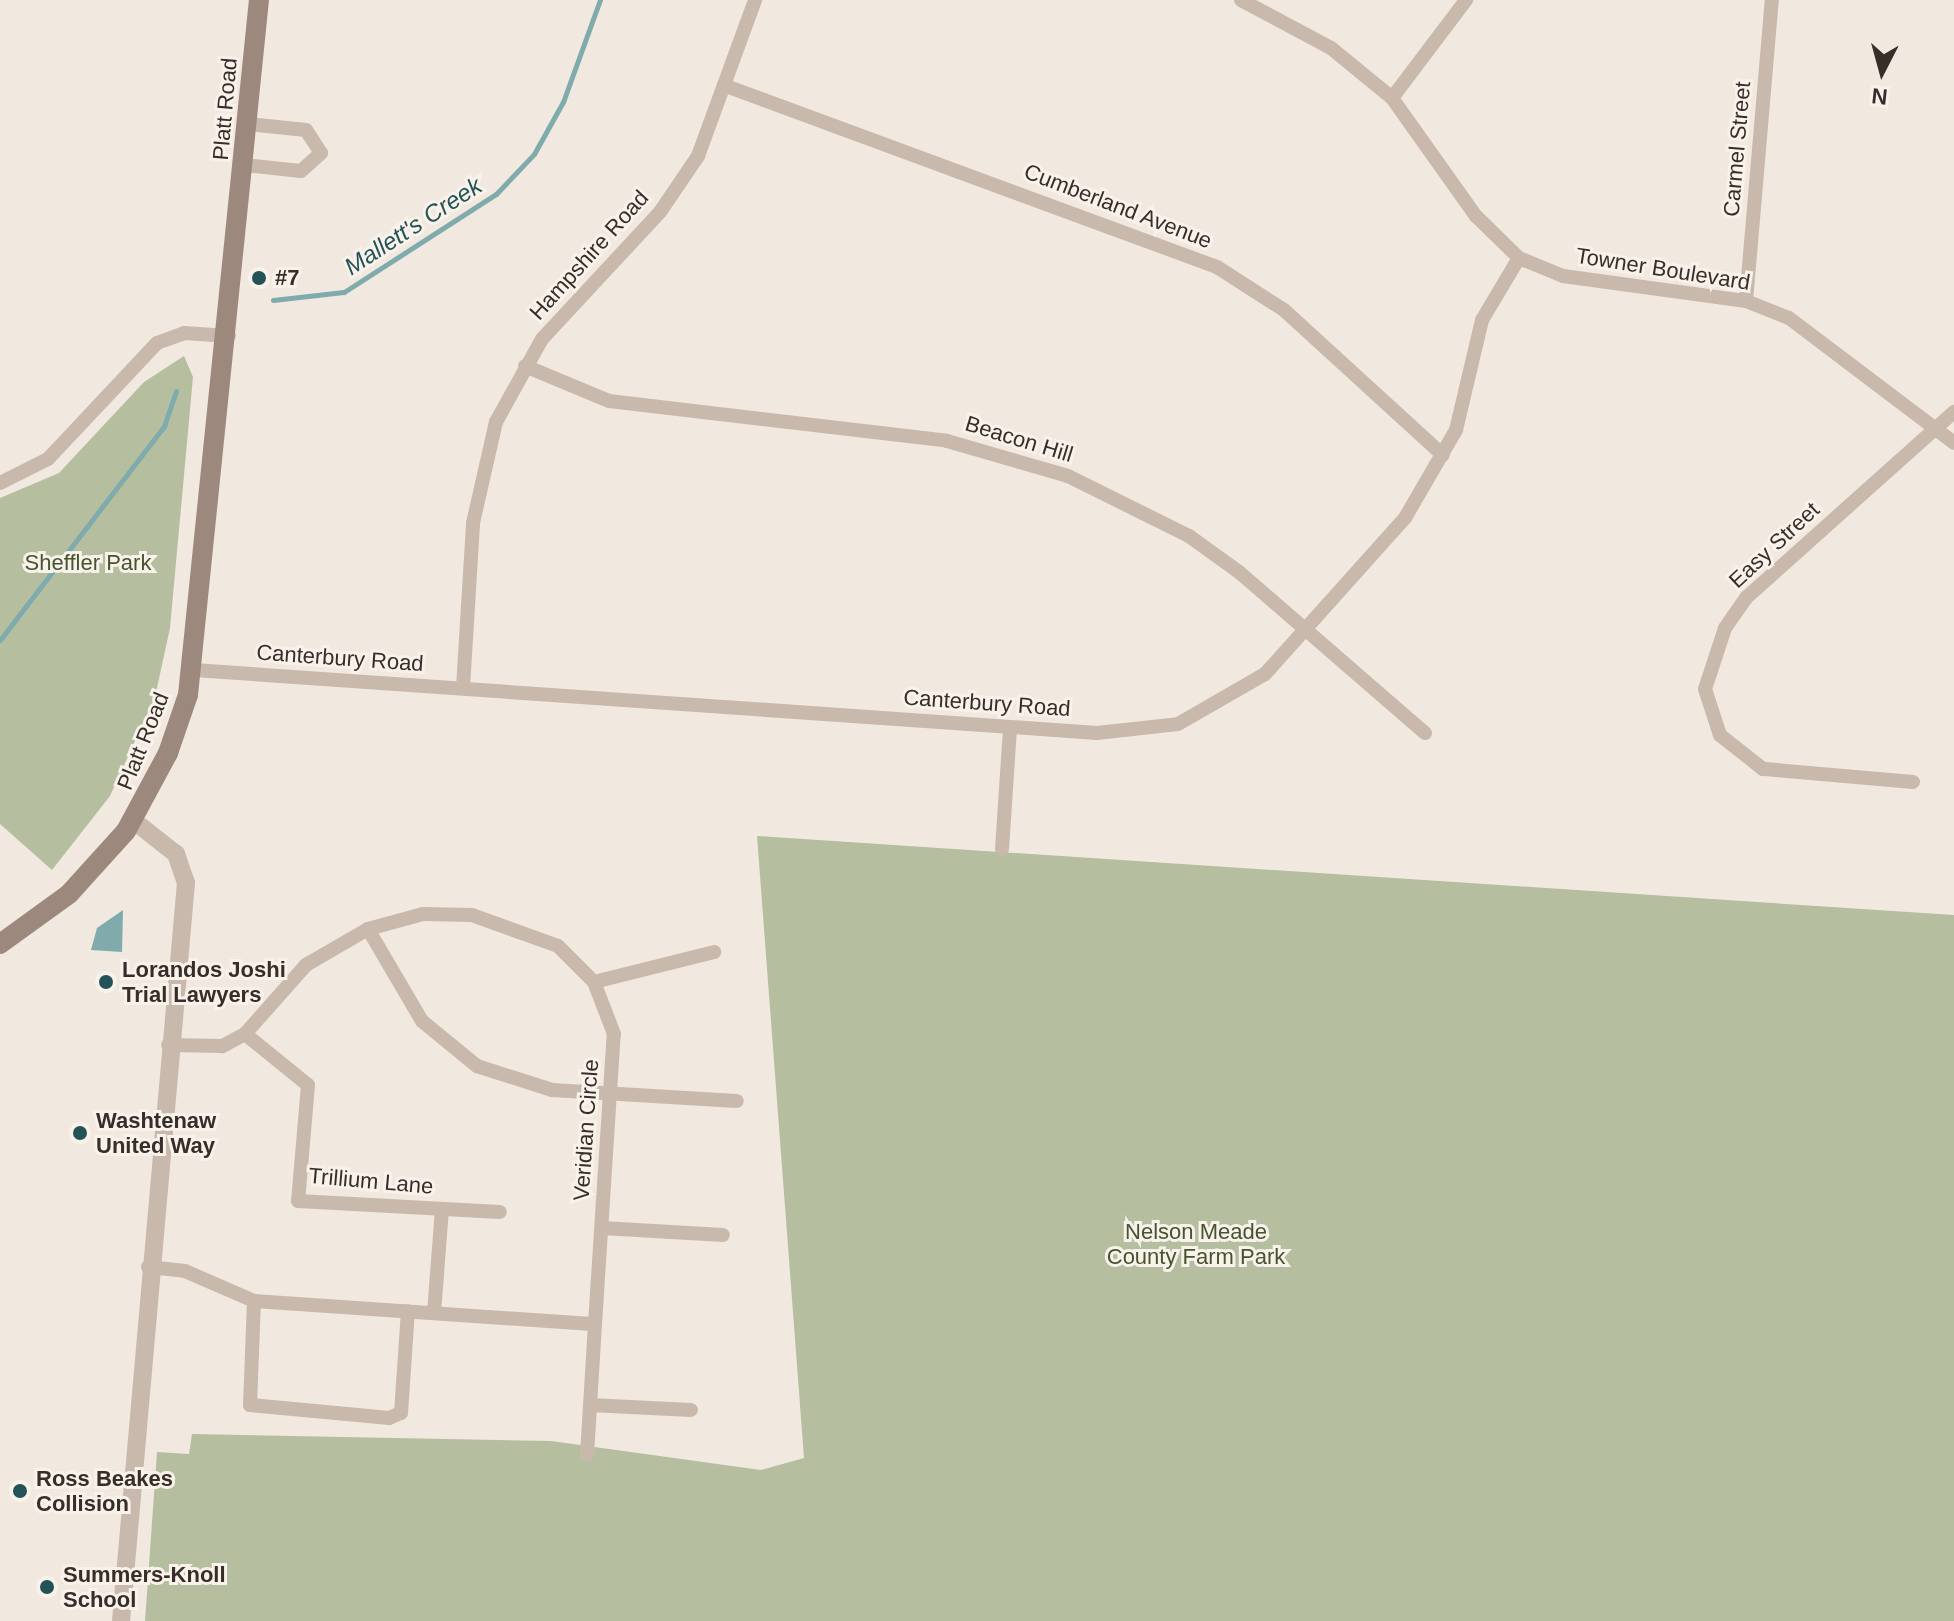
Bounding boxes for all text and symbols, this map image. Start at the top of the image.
north arrow [1842,32,1922,112]
street label: Platt Road [207,57,243,161]
street label: Carmel Street [1718,80,1756,218]
text: N [1870,83,1889,110]
street label: Cumberland Avenue [1020,158,1216,254]
water label: Mallett's Creek [339,171,487,281]
street label: Hampshire Road [524,185,654,325]
street label: Towner Boulevard [1574,242,1752,296]
place label: #7 [275,265,299,291]
marker: #7 [250,269,268,287]
street label: Beacon Hill [962,410,1076,468]
street label: Easy Street [1723,497,1825,593]
park label: Sheffler Park [25,550,151,576]
street label: Canterbury Road [256,639,424,677]
street label: Canterbury Road [903,684,1071,722]
street label: Platt Road [112,688,174,794]
place label: Lorandos Joshi Trial Lawyers [122,956,286,1008]
marker: Lorandos Joshi Trial Lawyers [97,973,115,991]
street label: Veridian Circle [568,1058,604,1202]
place label: Washtenaw United Way [96,1107,216,1158]
marker: Washtenaw United Way [71,1124,89,1142]
street label: Trillium Lane [308,1162,434,1200]
park label: Nelson Meade County Farm Park [1107,1218,1285,1270]
place label: Ross Beakes Collision [36,1465,173,1516]
marker: Ross Beakes Collision [11,1482,29,1500]
place label: Summers-Knoll School [63,1561,226,1612]
marker: Summers-Knoll School [38,1578,56,1596]

